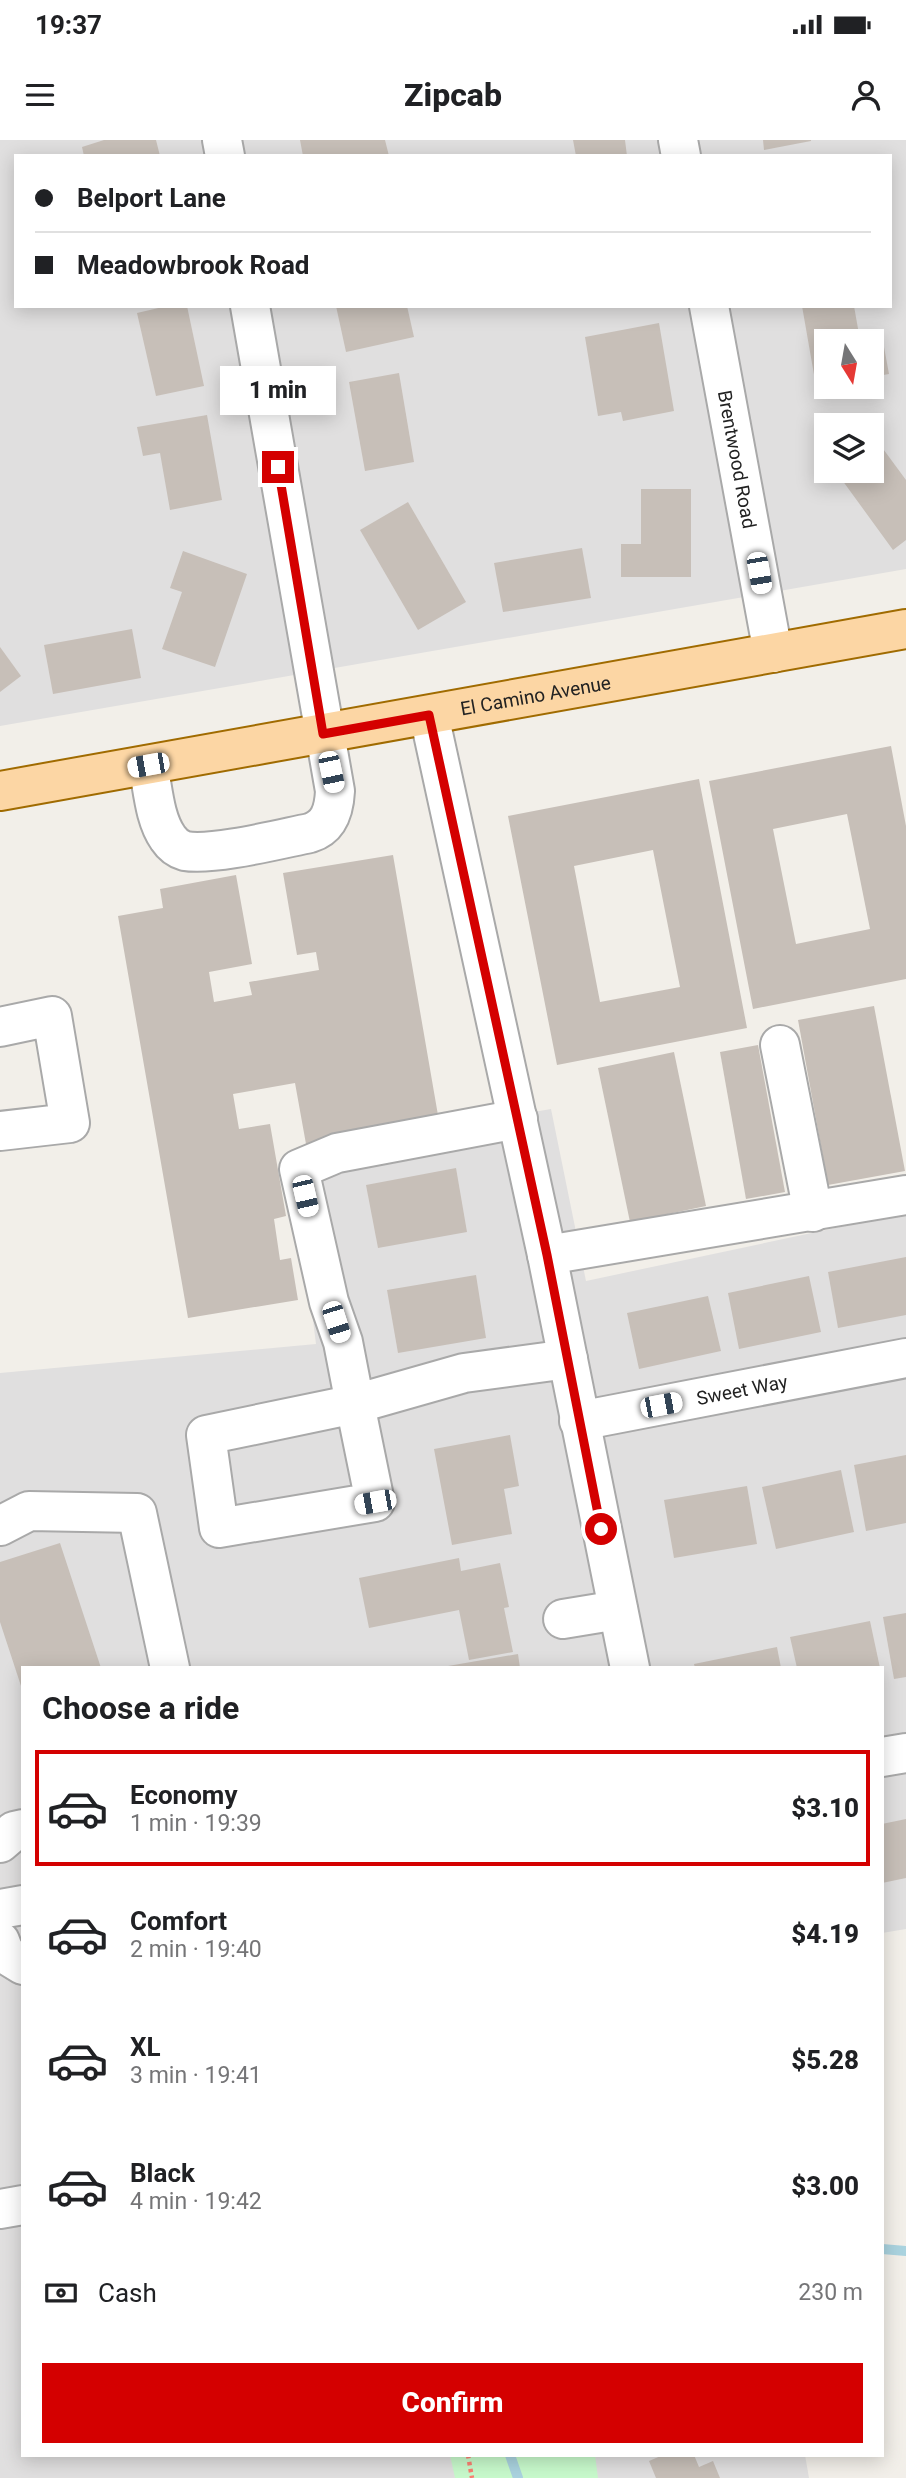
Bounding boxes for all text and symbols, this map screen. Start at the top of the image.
text: 19:37 [35,10,102,40]
icon: menu [21,76,59,114]
text: Zipcab [404,76,502,114]
icon: person [847,76,885,114]
text: Belport Lane [77,183,226,213]
text: Meadowbrook Road [77,250,309,280]
north arrow [814,329,884,399]
map controls [814,329,884,483]
callout: 1 min [220,366,336,414]
text: 1 min [249,377,307,404]
street label: Brentwood Road [713,389,761,530]
button: layers [814,413,884,483]
route end [262,451,294,483]
car [746,550,773,596]
street label: El Camino Avenue [458,671,613,720]
car [317,749,346,795]
car [126,751,171,779]
car [291,1173,320,1219]
car [320,1299,353,1345]
street label: Sweet Way [694,1370,790,1410]
car [639,1391,684,1419]
car [353,1488,398,1516]
route start [585,1513,617,1545]
text: Choose a ride [42,1689,239,1727]
icon: car [46,1777,109,1840]
text: Economy [130,1780,237,1810]
text: $3.10 [791,1793,859,1823]
text: 1 min · 19:39 [130,1810,262,1837]
icon: car [46,1903,109,1966]
text: Comfort [130,1906,227,1936]
text: $4.19 [791,1919,859,1949]
text: 2 min · 19:40 [130,1936,262,1963]
icon: car [46,2029,109,2092]
text: XL [130,2032,161,2062]
text: $5.28 [791,2045,859,2075]
text: 3 min · 19:41 [130,2062,262,2089]
icon: car [46,2155,109,2218]
text: Black [130,2158,195,2188]
text: $3.00 [791,2171,859,2201]
text: 4 min · 19:42 [130,2188,262,2215]
icon: cash [42,2274,80,2312]
text: Cash [98,2278,157,2308]
text: 230 m [798,2279,863,2306]
button: Confirm [42,2363,863,2443]

